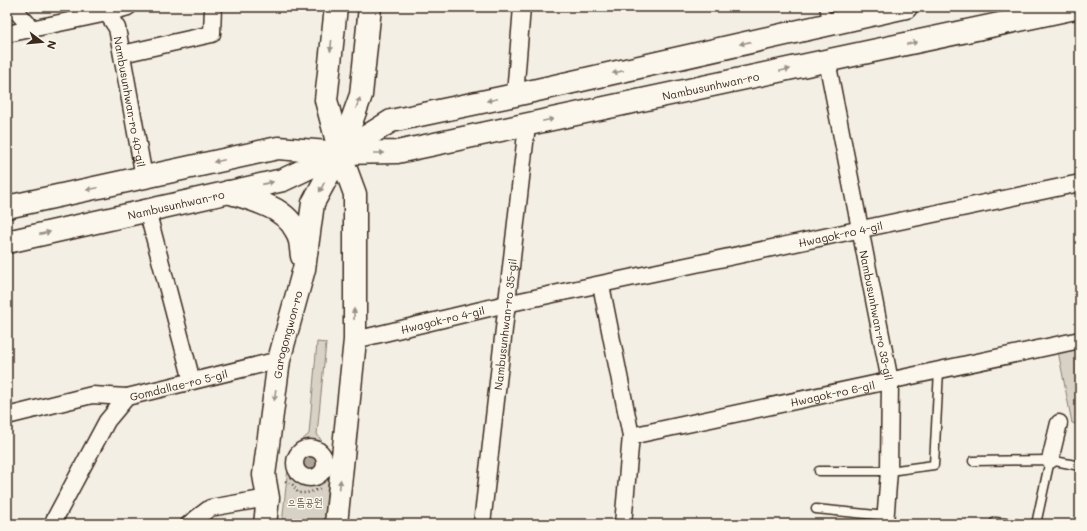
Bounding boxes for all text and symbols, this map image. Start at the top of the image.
north arrow [22,22,62,62]
street label: Nambusunhwan-ro 40-gil [111,35,150,168]
text: N [44,39,60,51]
one-way arrow [328,40,335,52]
one-way arrow [739,40,751,46]
one-way arrow [906,40,918,46]
one-way arrow [779,67,791,73]
street label: Nambusunhwan-ro [661,68,761,103]
one-way arrow [612,69,625,75]
one-way arrow [356,97,362,109]
one-way arrow [485,97,498,103]
one-way arrow [542,117,554,123]
one-way arrow [373,150,386,156]
one-way arrow [213,159,225,165]
one-way arrow [261,180,274,186]
one-way arrow [319,181,325,193]
one-way arrow [86,186,98,192]
street label: Nambusunhwan-ro [126,186,226,222]
street label: Hwagok-ro 4-gil [797,217,884,250]
one-way arrow [39,230,51,236]
street label: Nambusunhwan-ro 33-gil [857,249,897,382]
street label: Nambusunhwan-ro 35-gil [490,258,519,391]
street label: Garogongwon-ro [269,288,305,380]
street label: Hwagok-ro 4-gil [399,302,486,336]
one-way arrow [351,307,357,320]
street label: Gomdallae-ro 5-gil [128,365,229,404]
street label: Hwagok-ro 6-gil [789,377,876,409]
one-way arrow [272,389,278,401]
one-way arrow [337,479,343,491]
park label: 으뜸공원 [287,494,323,509]

